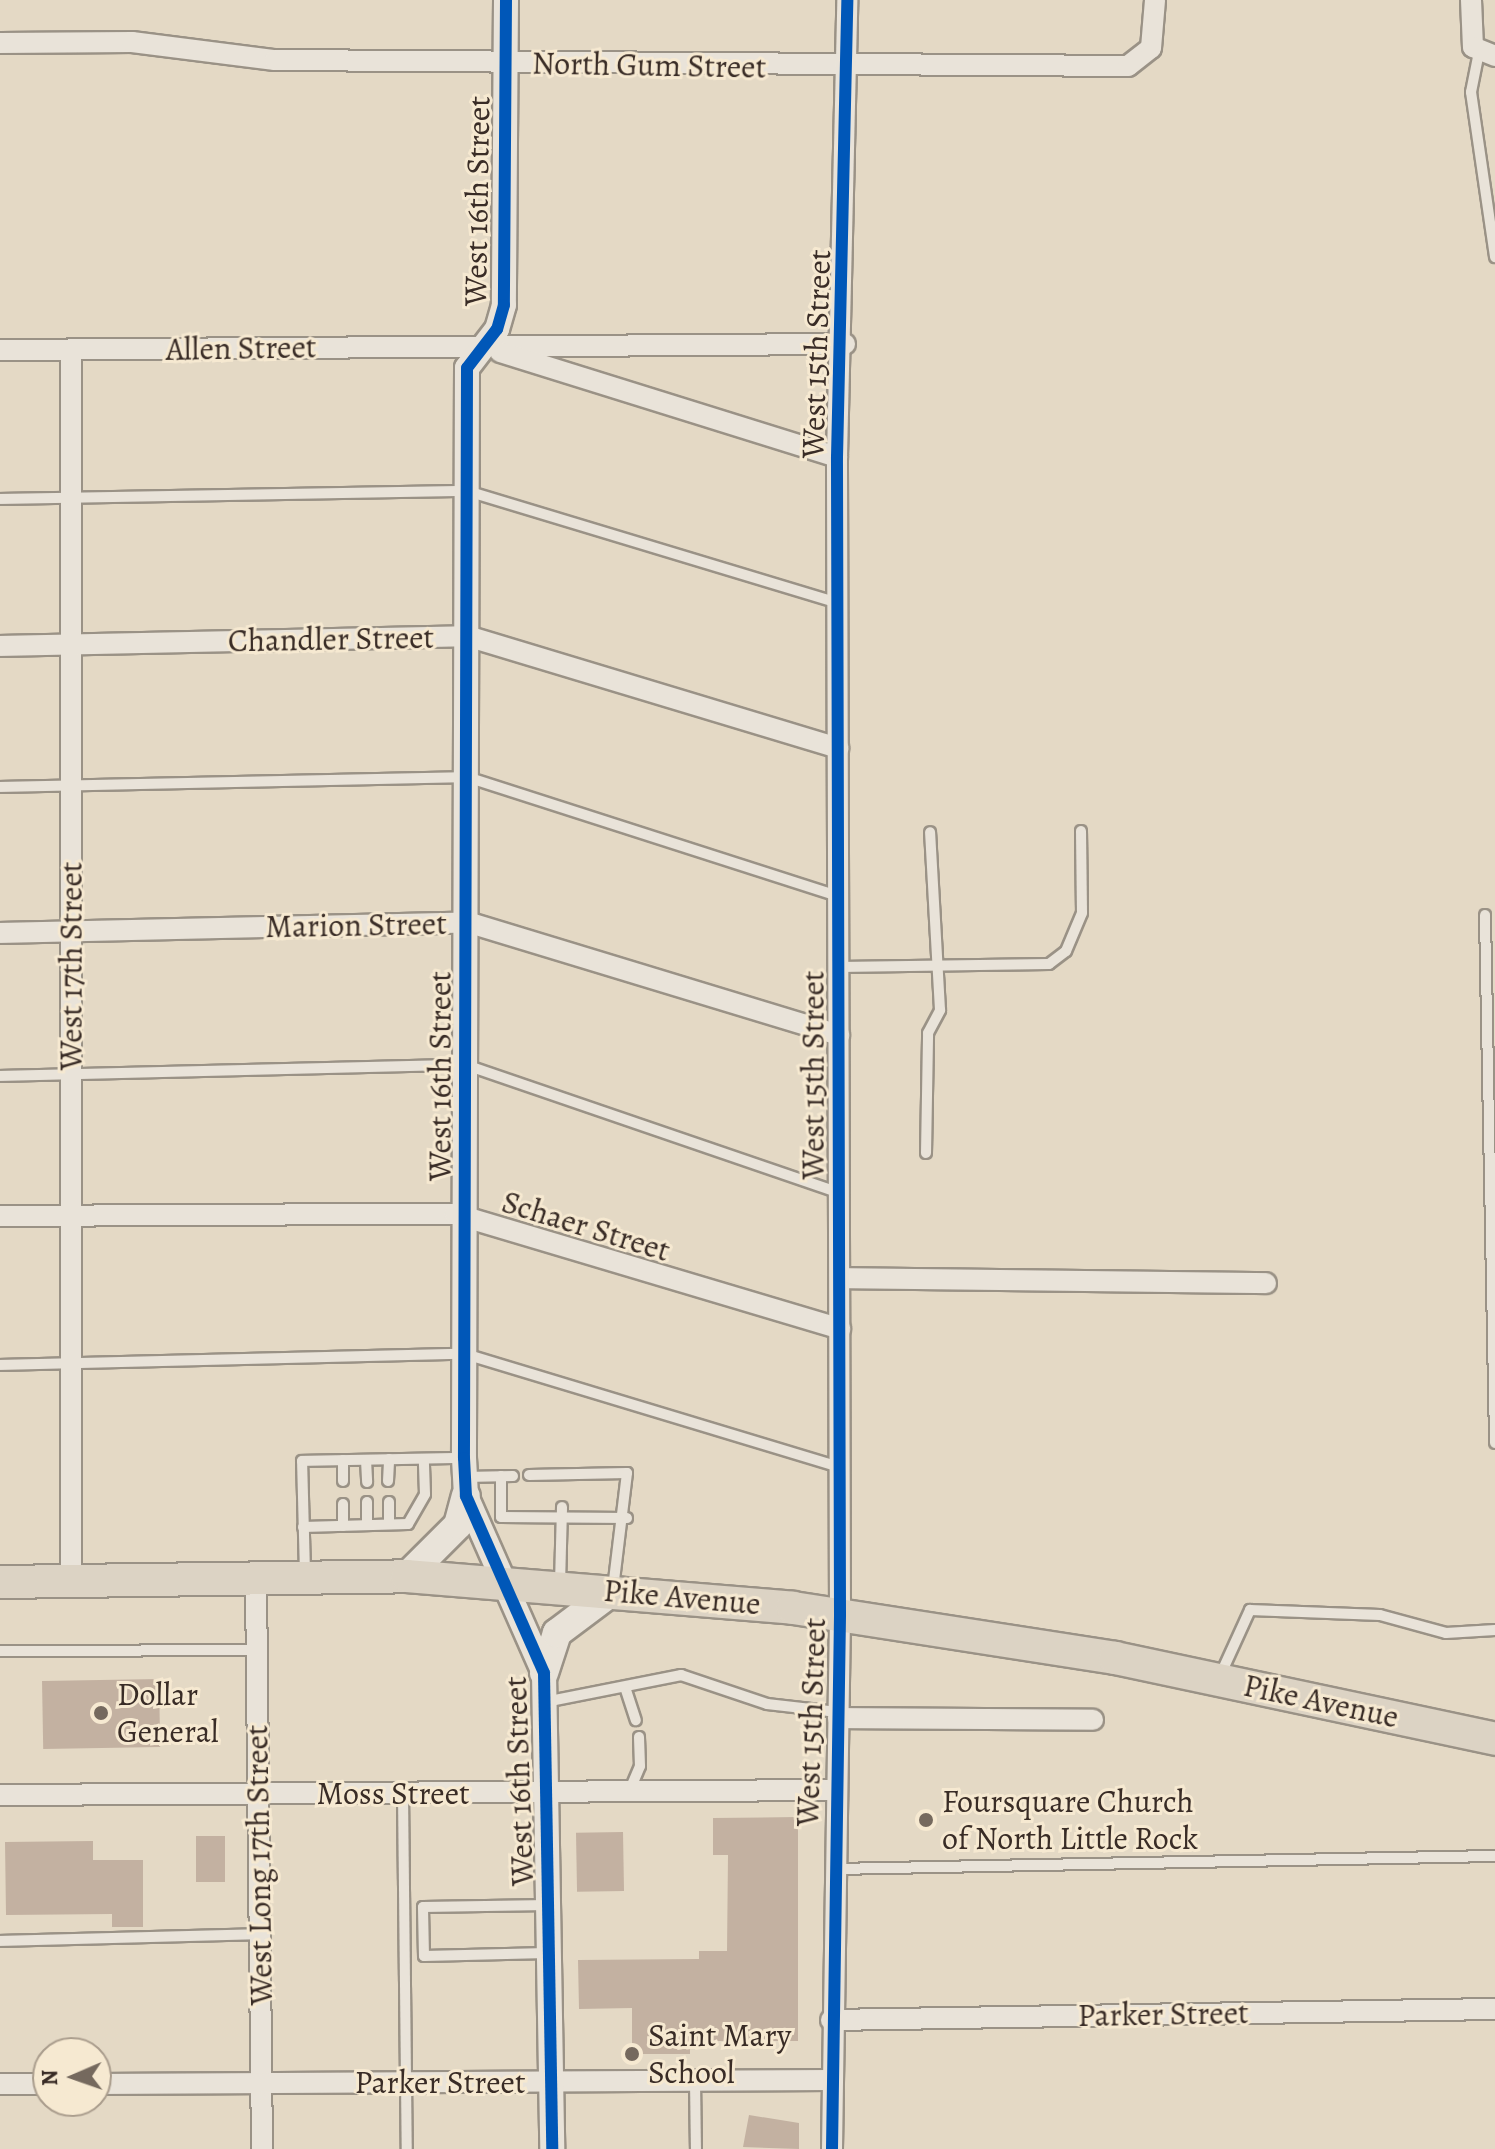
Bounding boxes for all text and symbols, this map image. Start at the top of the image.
street label: North Gum Street [532,44,766,86]
street label: West 16th Street [456,96,498,306]
street label: West 15th Street [793,249,839,459]
street label: Allen Street [165,327,317,369]
street label: Chandler Street [228,618,434,660]
street label: West 17th Street [52,862,90,1070]
street label: Marion Street [265,904,447,946]
street label: West 16th Street [421,971,459,1181]
street label: West 15th Street [794,971,832,1179]
street label: Schaer Street [497,1182,675,1270]
street label: Pike Avenue [602,1571,762,1623]
street label: West 15th Street [788,1617,834,1827]
street label: Pike Avenue [1240,1666,1402,1736]
street label: West 16th Street [496,1675,542,1887]
place label: Dollar General [117,1676,219,1751]
marker: Dollar General [92,1704,110,1722]
street label: West Long 17th Street [237,1724,281,2006]
street label: Moss Street [316,1774,470,1812]
place label: Foursquare Church of North Little Rock [942,1783,1198,1858]
marker: Foursquare Church of North Little Rock [917,1811,935,1829]
street label: Parker Street [1077,1993,1249,2035]
place label: Saint Mary School [648,2017,791,2092]
north arrow [32,2037,112,2117]
marker: Saint Mary School [623,2045,641,2063]
street label: Parker Street [354,2063,526,2101]
text: N [35,2069,65,2086]

